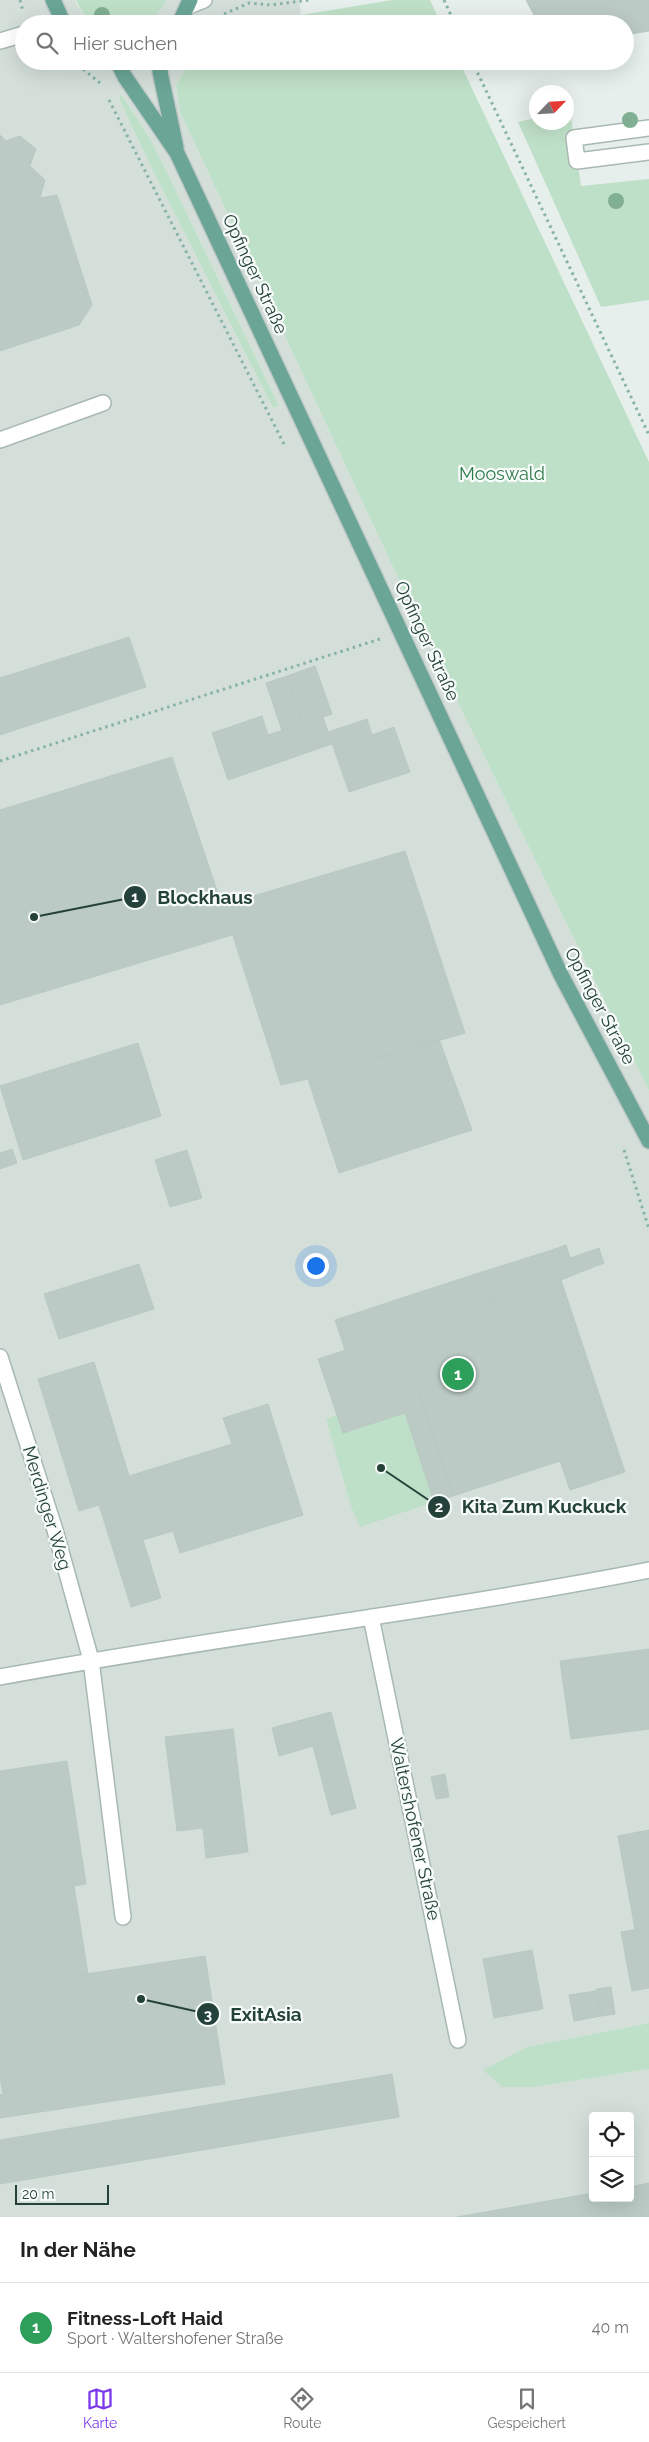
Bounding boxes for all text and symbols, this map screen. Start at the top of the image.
search box [15,15,634,70]
icon: search [33,29,61,57]
text: Hier suchen [73,32,178,54]
north arrow [529,85,574,130]
street label: Opfinger Straße [219,211,293,337]
park label: Mooswald [459,463,545,484]
street label: Opfinger Straße [391,578,465,704]
callout: Blockhaus [122,880,263,914]
text: Blockhaus [157,886,253,908]
text: 1 [131,888,139,906]
street label: Opfinger Straße [561,944,640,1068]
your location [303,1253,329,1279]
pin: 1 [442,1355,474,1393]
street label: Merdinger Weg [19,1443,76,1572]
callout: Kita Zum Kuckuck [426,1490,636,1524]
text: Kita Zum Kuckuck [462,1495,627,1517]
text: 2 [435,1498,443,1516]
street label: Waltershofener Straße [386,1736,445,1923]
callout: ExitAsia [196,1997,312,2031]
text: ExitAsia [230,2003,302,2025]
text: 3 [204,2006,212,2024]
map controls [589,2112,634,2202]
button: locate [589,2112,634,2157]
button: layers [589,2157,634,2202]
scale bar [15,2182,109,2205]
text: 20 m [22,2186,54,2202]
text: In der Nähe [20,2237,136,2262]
text: Fitness-Loft Haid [67,2307,223,2329]
text: 1 [32,2318,40,2337]
text: 40 m [592,2318,629,2337]
text: Sport · Waltershofener Straße [67,2329,283,2348]
tab: Karte [83,2385,117,2431]
tab: Route [283,2385,322,2431]
tab: Gespeichert [487,2385,566,2431]

